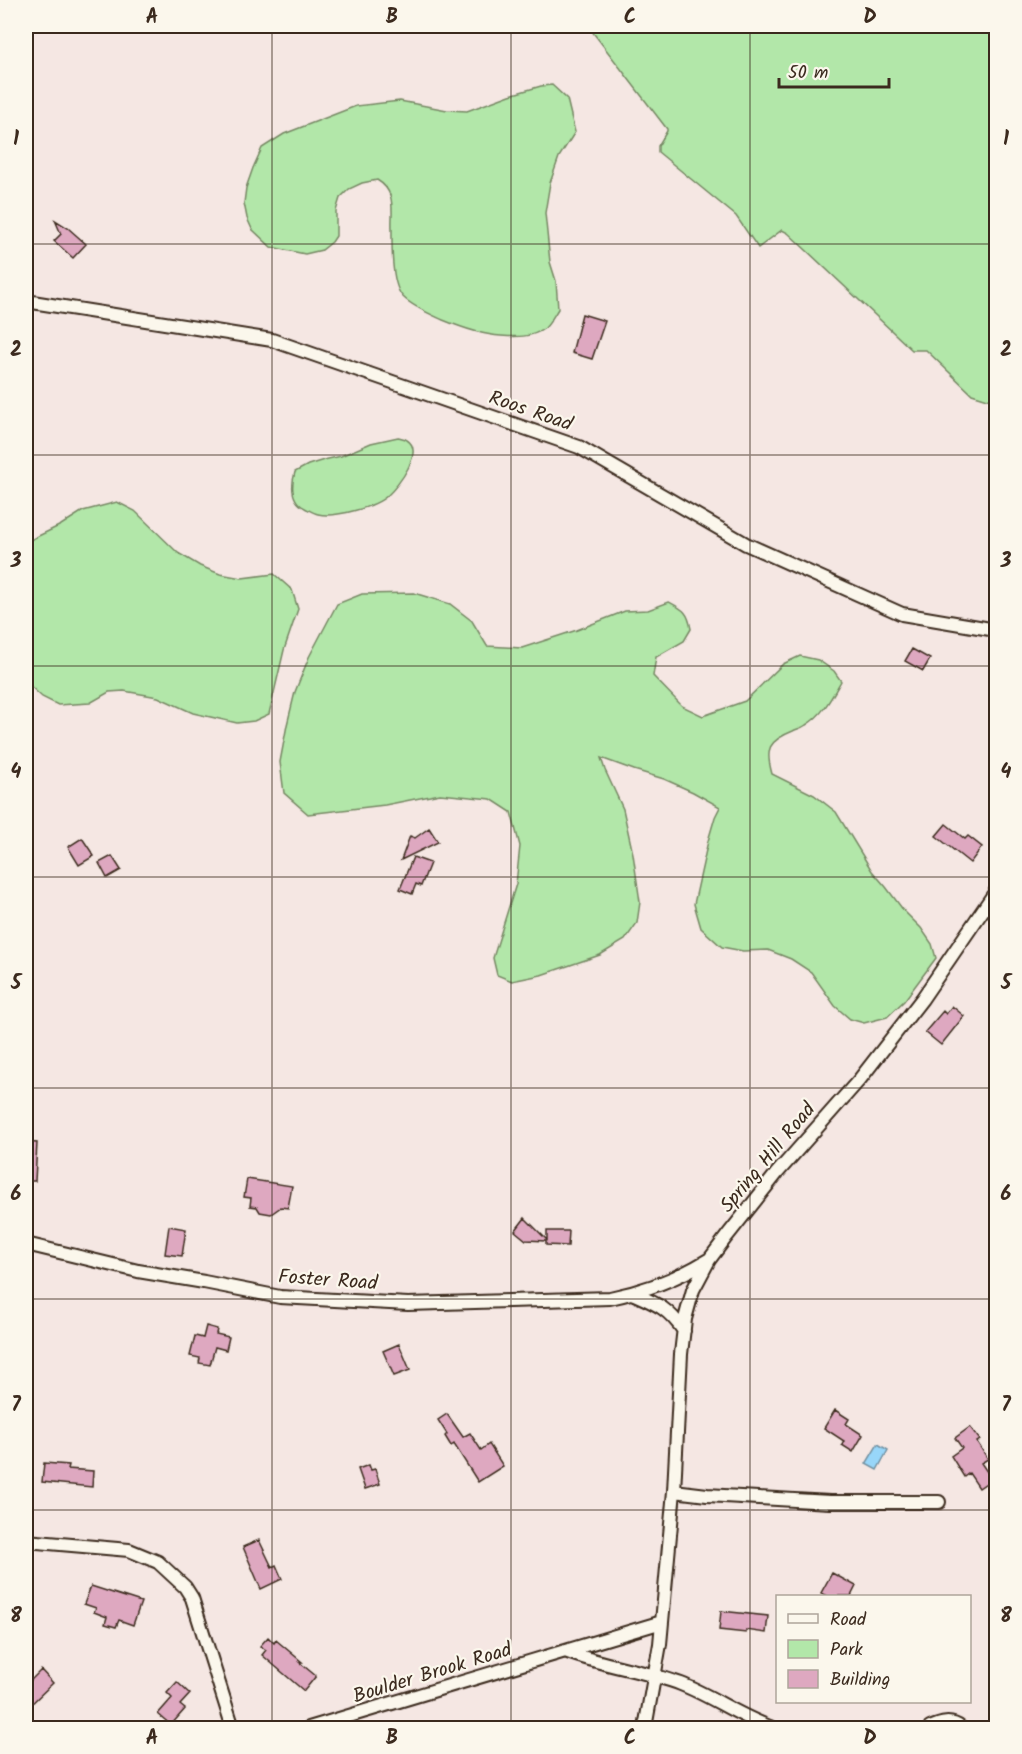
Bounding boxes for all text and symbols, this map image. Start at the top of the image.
text: A [146,2,158,34]
text: B [386,2,398,34]
text: C [624,2,636,34]
text: D [863,2,877,34]
scale bar [779,51,888,89]
text: 50 m [788,59,828,88]
text: 1 [13,124,19,156]
text: 1 [1003,124,1009,156]
text: 2 [10,335,22,367]
text: 2 [1000,335,1012,367]
street label: Roos Road [484,383,577,441]
text: 3 [10,546,22,578]
text: 3 [1000,546,1012,578]
text: 4 [11,757,22,789]
text: 4 [1001,757,1012,789]
text: 5 [10,968,23,1000]
text: 5 [1000,968,1013,1000]
street label: Spring Hill Road [713,1095,825,1221]
text: 6 [11,1179,22,1211]
text: 6 [1001,1179,1012,1211]
street label: Foster Road [277,1262,380,1300]
text: 7 [11,1390,21,1422]
text: 7 [1001,1390,1011,1422]
legend [776,1595,971,1703]
text: 8 [10,1601,22,1633]
text: 8 [1000,1601,1012,1633]
text: Road [830,1606,867,1635]
street label: Boulder Brook Road [349,1634,517,1713]
text: Park [830,1636,863,1665]
text: Building [830,1666,890,1695]
text: A [146,1723,158,1754]
text: B [386,1723,398,1754]
text: C [624,1723,636,1754]
text: D [863,1723,877,1754]

